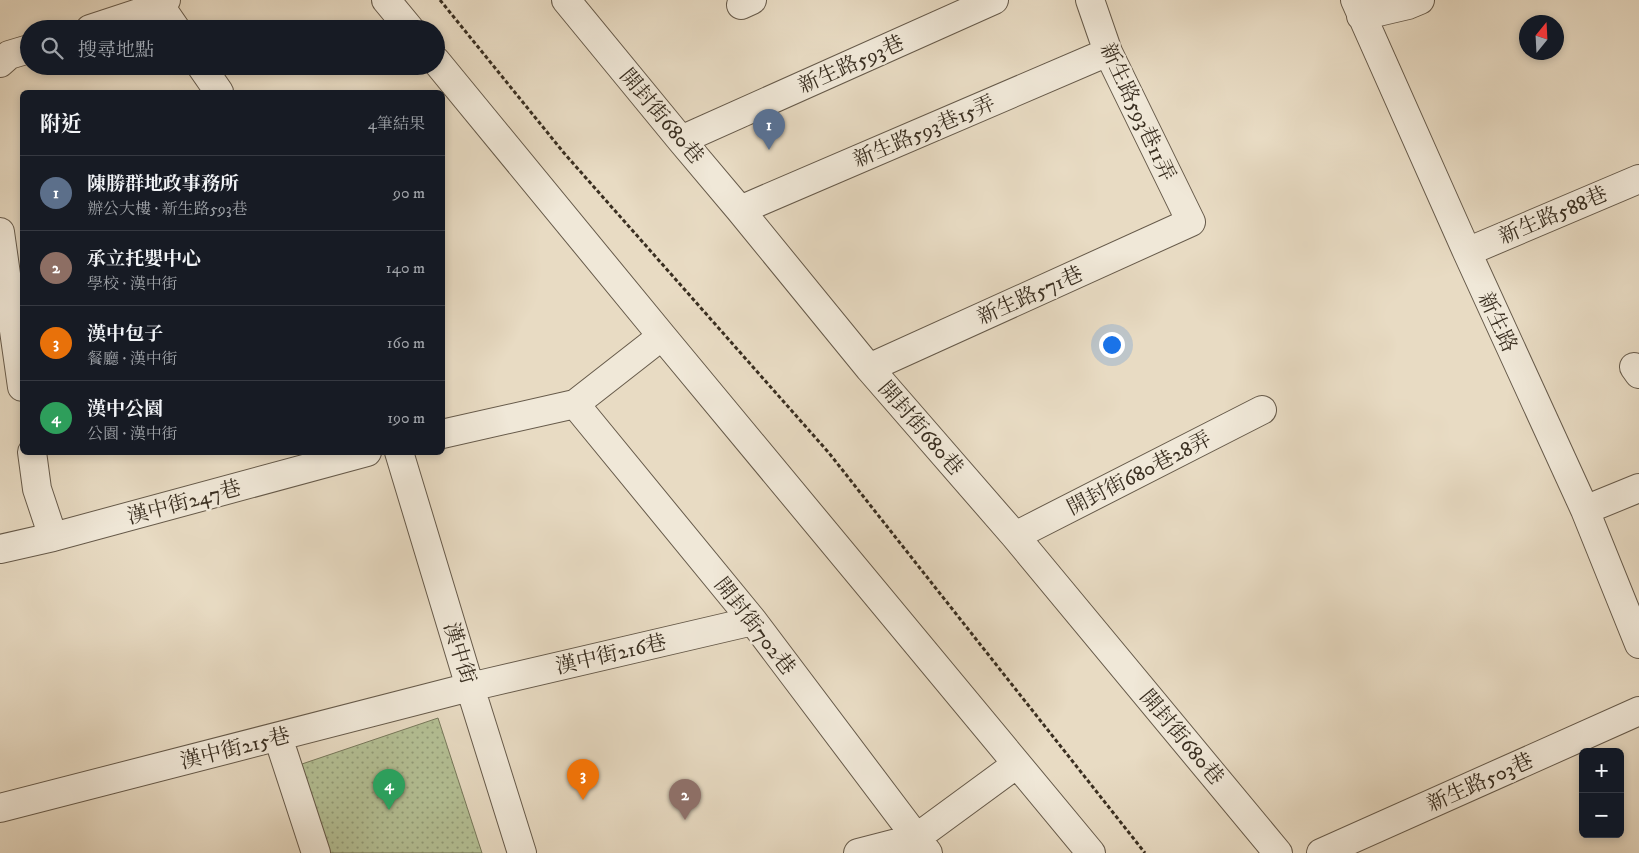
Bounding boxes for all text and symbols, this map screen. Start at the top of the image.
north arrow [1519,15,1564,60]
search box [20,20,445,75]
street label: 新生路593巷 [795,30,908,100]
icon: search [38,34,66,62]
text: 搜尋地點 [78,39,154,62]
street label: 新生路593巷11弄 [1094,39,1180,186]
street label: 開封街680巷 [614,64,709,170]
street label: 新生路593巷15弄 [849,90,999,174]
pin: 1 [753,109,785,150]
text: 附近 [40,112,82,138]
text: 4筆結果 [368,114,425,134]
text: 陳勝群地政事務所 [87,173,239,196]
street label: 新生路588巷 [1495,181,1612,250]
text: 1 [53,183,59,203]
text: 90 m [393,183,425,203]
text: 辦公大樓 · 新生路593巷 [87,199,248,219]
text: 承立托嬰中心 [87,248,201,271]
text: 2 [52,258,60,278]
text: 140 m [386,258,425,278]
street label: 新生路571巷 [973,261,1087,331]
text: 學校 · 漢中街 [87,274,178,294]
street label: 新生路 [1472,288,1522,356]
text: 漢中包子 [87,323,163,346]
your location [1099,332,1125,358]
text: 3 [53,333,59,353]
text: 160 m [387,333,425,353]
text: 餐廳 · 漢中街 [87,349,178,369]
street label: 開封街680巷 [872,376,968,481]
text: 漢中公園 [87,398,163,421]
text: 4 [51,408,61,428]
text: 190 m [387,408,425,428]
text: 公園 · 漢中街 [87,424,178,444]
street label: 開封街680巷28弄 [1063,426,1216,521]
street label: 漢中街247巷 [124,475,244,531]
street label: 開封街702巷 [708,573,800,681]
street label: 漢中街 [437,619,481,687]
street label: 漢中街216巷 [553,630,669,680]
street label: 開封街680巷 [1134,685,1229,791]
street label: 漢中街215巷 [178,723,293,775]
street label: 新生路503巷 [1423,748,1538,818]
map controls [1579,748,1624,838]
button: + [1579,748,1624,793]
pin: 3 [567,759,599,800]
pin: 4 [373,769,405,810]
pin: 2 [669,779,701,820]
button: − [1579,793,1624,838]

